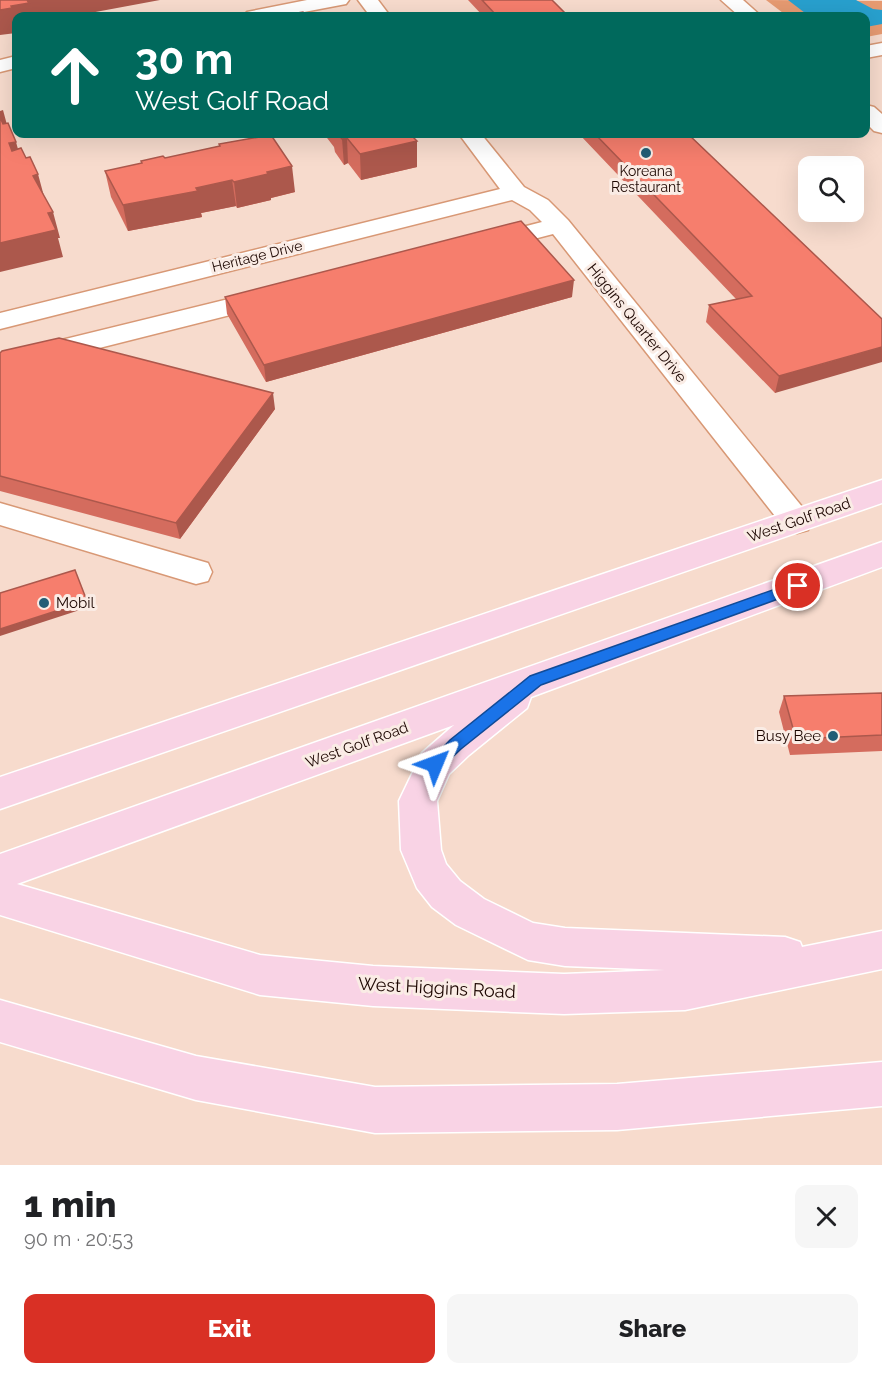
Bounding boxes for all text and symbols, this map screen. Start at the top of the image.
text: 30 m [135,35,233,84]
icon: ahead [36,36,114,114]
text: West Golf Road [135,85,329,116]
marker: Koreana Restaurant [639,146,653,160]
map controls [798,156,864,222]
button: search [798,156,864,222]
place label: Koreana Restaurant [611,163,681,195]
street label: Heritage Drive [210,237,304,275]
street label: Higgins Quarter Drive [584,260,691,386]
street label: West Golf Road [745,494,853,546]
pin [772,560,823,611]
icon: arrive [781,569,814,602]
place label: Mobil [56,594,95,612]
marker: Mobil [37,596,51,610]
street label: West Golf Road [303,718,411,772]
place label: Busy Bee [756,727,821,745]
marker: Busy Bee [826,729,840,743]
position arrow [403,732,467,796]
street label: West Higgins Road [358,973,516,1002]
text: 1 min [24,1183,116,1225]
button: close [795,1185,858,1248]
text: 90 m · 20:53 [24,1227,133,1251]
button: Exit [24,1294,435,1363]
button: Share [447,1294,858,1363]

